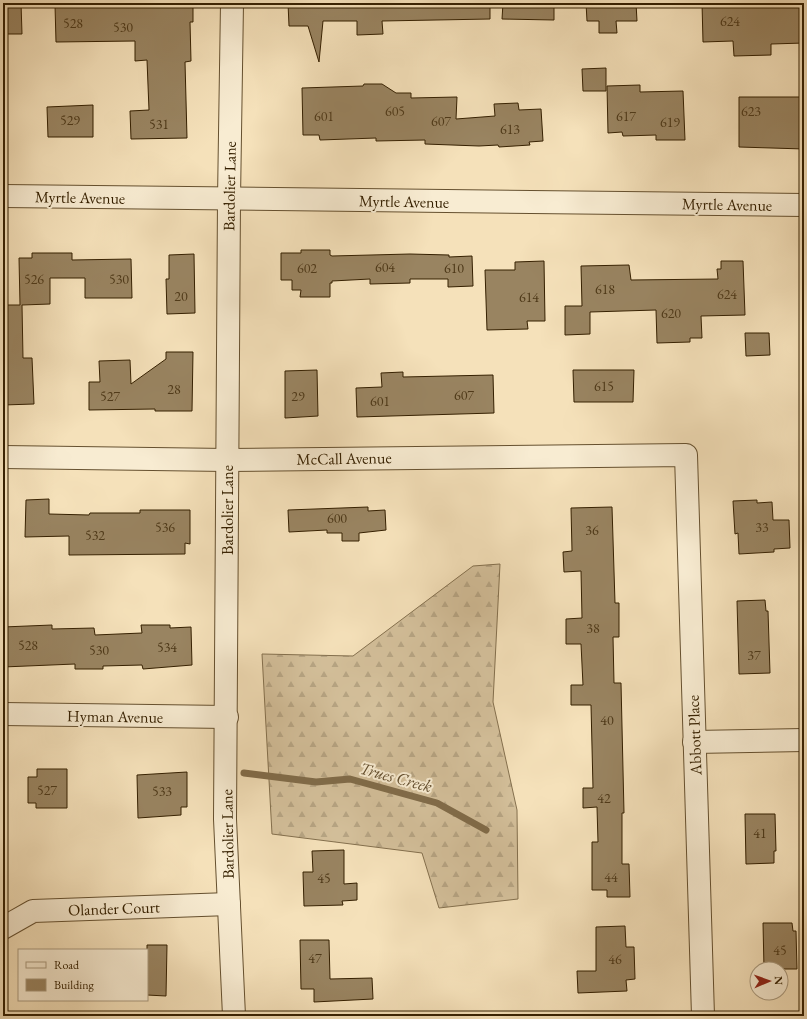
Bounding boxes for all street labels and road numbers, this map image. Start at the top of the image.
street label: Bardolier Lane [218,141,241,231]
street label: Myrtle Avenue [35,186,125,209]
street label: Myrtle Avenue [359,190,449,213]
street label: Myrtle Avenue [682,193,772,216]
street label: McCall Avenue [296,447,392,470]
street label: Bardolier Lane [217,465,238,555]
street label: Abbott Place [683,695,706,776]
street label: Hyman Avenue [67,705,163,728]
street label: Bardolier Lane [216,789,239,879]
street label: Olander Court [68,896,160,921]

